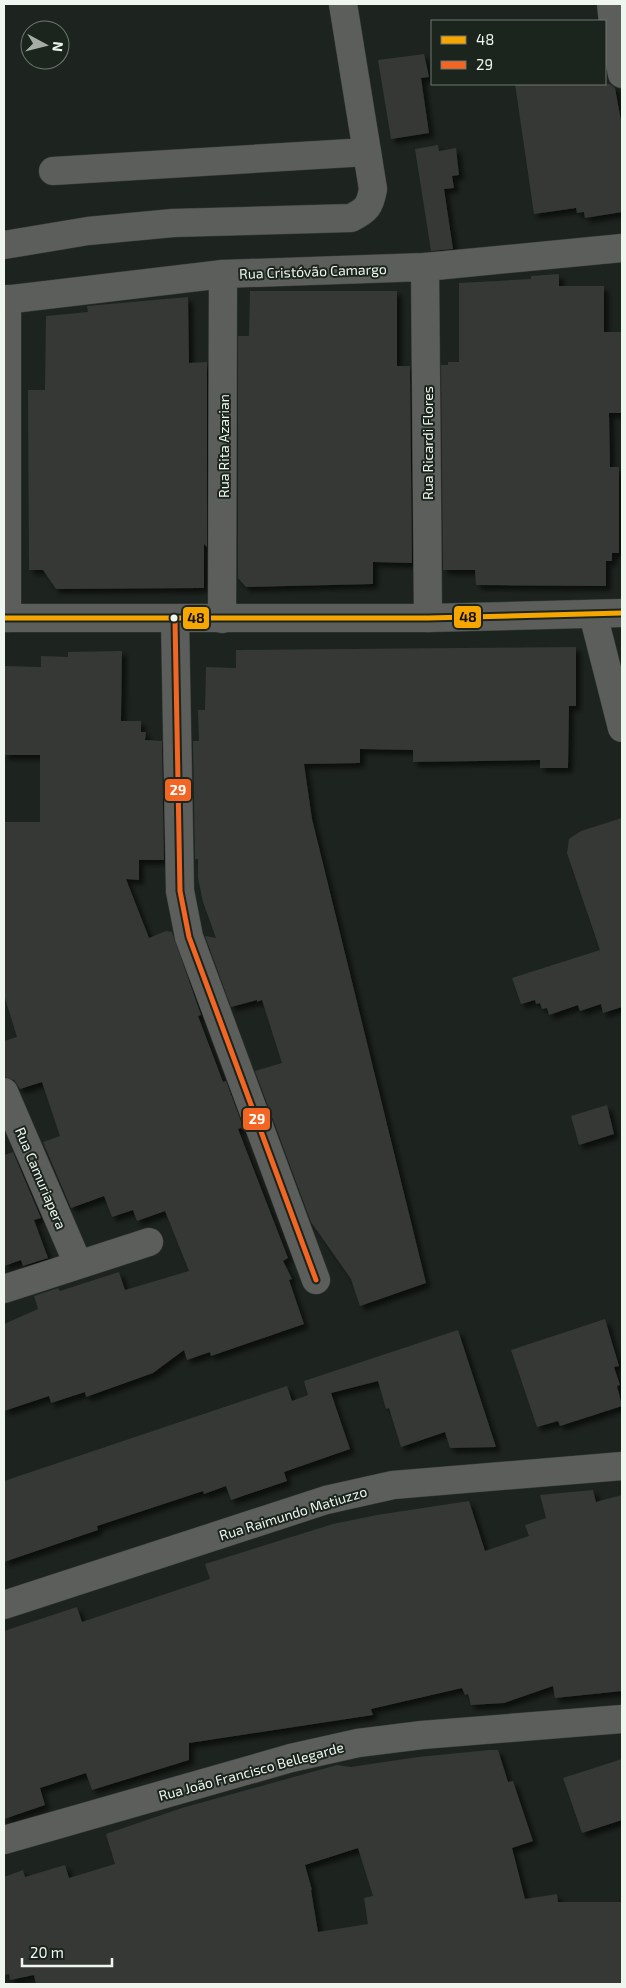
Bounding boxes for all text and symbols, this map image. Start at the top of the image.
north arrow [20,20,70,70]
legend [431,20,606,85]
text: 48 [476,30,494,48]
text: N [49,41,67,53]
text: 29 [476,55,493,73]
street label: Rua Cristóvão Camargo [239,260,387,282]
street label: Rua Ricardi Flores [419,386,436,500]
street label: Rua Rita Azarian [215,394,232,498]
line badge: 48 [453,605,482,629]
line badge: 48 [182,606,210,630]
text: 48 [459,608,477,625]
text: 48 [187,609,205,626]
unlabelled marker [169,613,179,623]
line badge: 29 [164,778,192,802]
text: 29 [170,781,186,798]
line badge: 29 [242,1107,271,1131]
text: 29 [249,1110,265,1127]
street label: Rua Camuriapera [12,1124,70,1232]
street label: Rua Raimundo Matiuzzo [217,1482,369,1544]
street label: Rua João Francisco Bellegarde [157,1738,345,1804]
scale bar [22,1936,112,1968]
text: 20 m [30,1943,64,1961]

